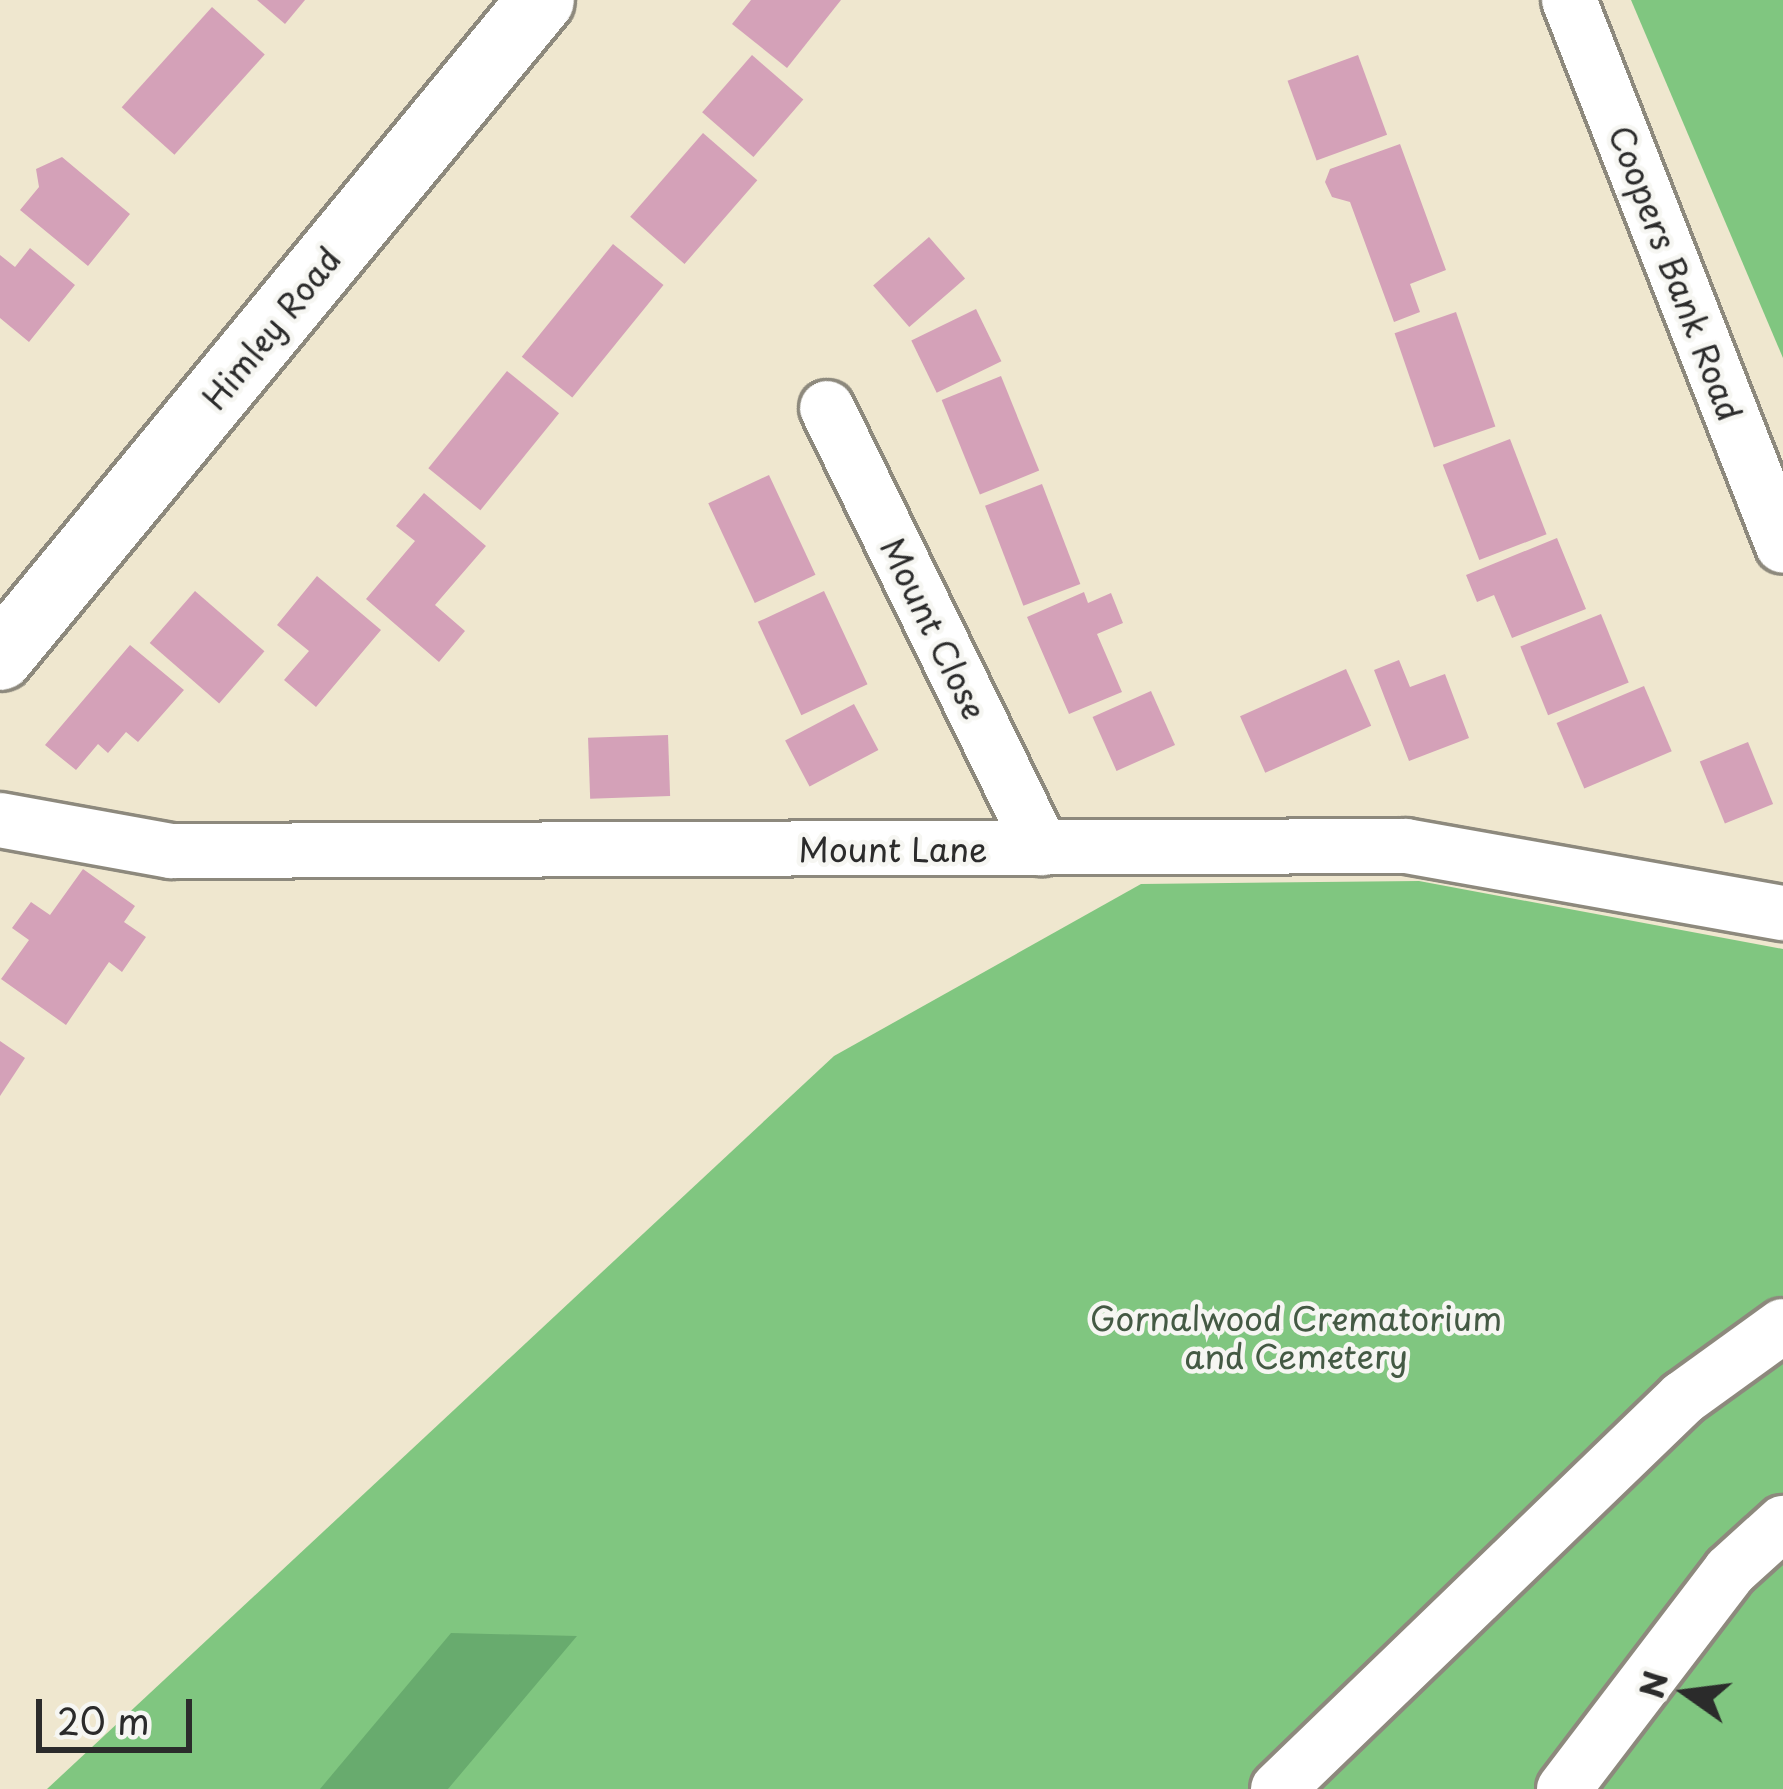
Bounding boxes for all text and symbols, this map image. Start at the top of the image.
street label: Coopers Bank Road [1601,120,1751,426]
street label: Himley Road [193,238,349,418]
street label: Mount Close [873,531,995,725]
street label: Mount Lane [798,829,988,869]
park label: Gornalwood Crematorium and Cemetery [1090,1298,1502,1376]
north arrow [1627,1633,1747,1753]
text: N [1625,1666,1679,1703]
scale bar [42,1675,198,1749]
text: 20 m [57,1693,150,1747]

